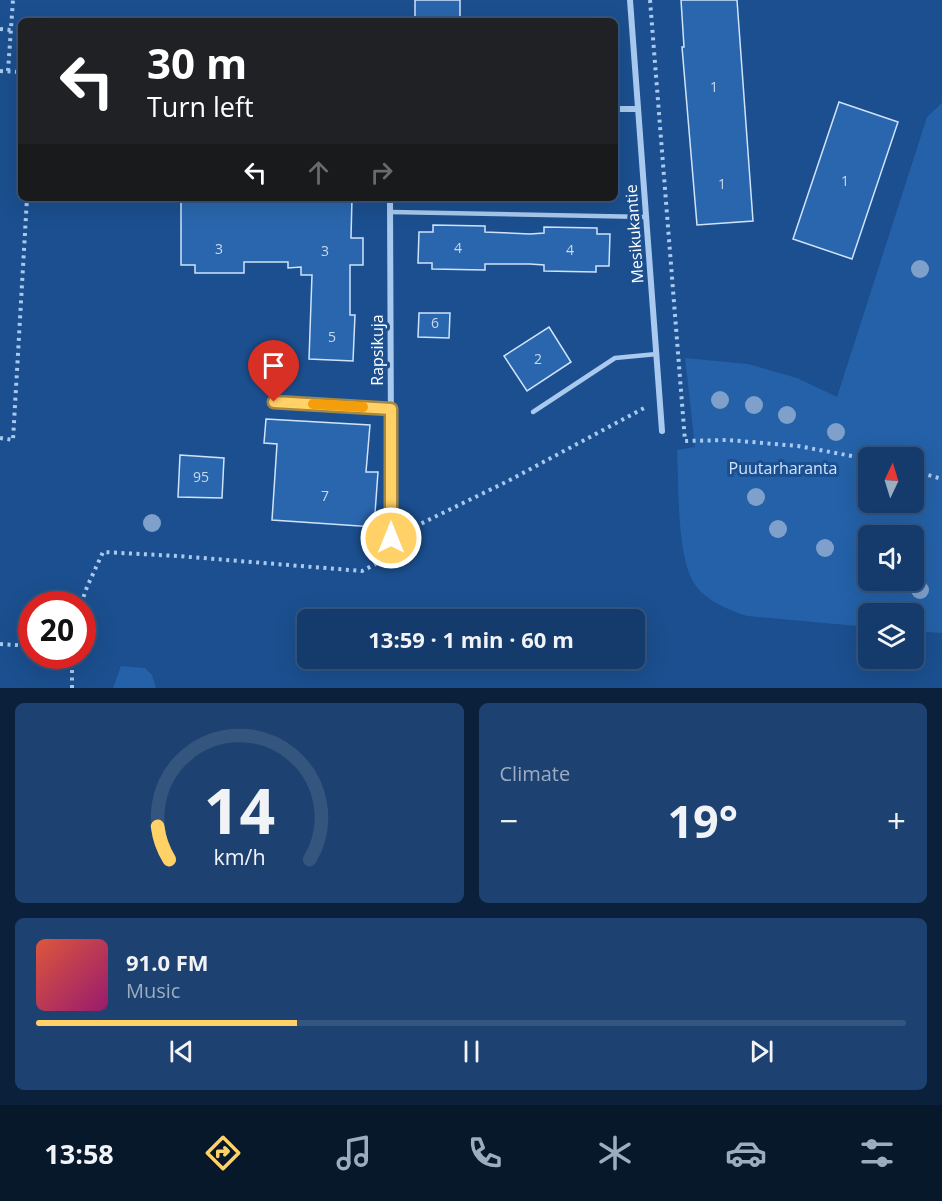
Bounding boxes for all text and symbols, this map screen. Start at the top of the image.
text: 30 m [147,34,247,91]
icon: left [48,42,126,120]
house number: 1 [710,77,718,96]
text: Turn left [147,88,254,125]
icon: left [239,156,272,189]
icon: ahead [302,156,335,189]
icon: right [365,156,398,189]
house number: 1 [841,171,849,190]
house number: 1 [718,174,726,193]
street label: Mesikukantie [620,184,648,284]
house number: 4 [454,238,462,257]
house number: 3 [215,239,223,258]
house number: 4 [566,240,574,259]
house number: 3 [321,241,329,260]
house number: 6 [431,313,439,332]
street label: Rapsikuja [366,314,388,386]
house number: 5 [328,327,336,346]
pin [248,340,299,402]
icon: arrive [257,349,290,382]
house number: 2 [534,349,542,368]
north arrow [858,447,924,513]
map controls [858,447,924,669]
park label: Puutarharanta [729,457,837,479]
house number: 95 [193,467,209,486]
house number: 7 [321,486,329,505]
position arrow [359,506,423,570]
button: sound [858,525,924,591]
speed limit sign: 20 [18,591,96,669]
button: layers [858,603,924,669]
text: 13:59 · 1 min · 60 m [368,624,574,654]
text: Climate [500,760,570,787]
text: 14 [204,767,275,852]
text: 19° [667,790,738,851]
text: − [500,798,518,843]
text: + [887,798,906,843]
text: km/h [213,842,265,871]
text: 91.0 FM [126,947,209,977]
text: Music [126,977,180,1004]
icon: previous [165,1035,198,1068]
icon: pause [455,1035,488,1068]
icon: next [745,1035,778,1068]
icon: directions [202,1132,244,1174]
icon: music [333,1132,375,1174]
icon: phone [464,1132,506,1174]
icon: climate [594,1132,636,1174]
icon: car [725,1132,767,1174]
icon: filters [856,1132,898,1174]
text: 13:58 [44,1135,114,1172]

